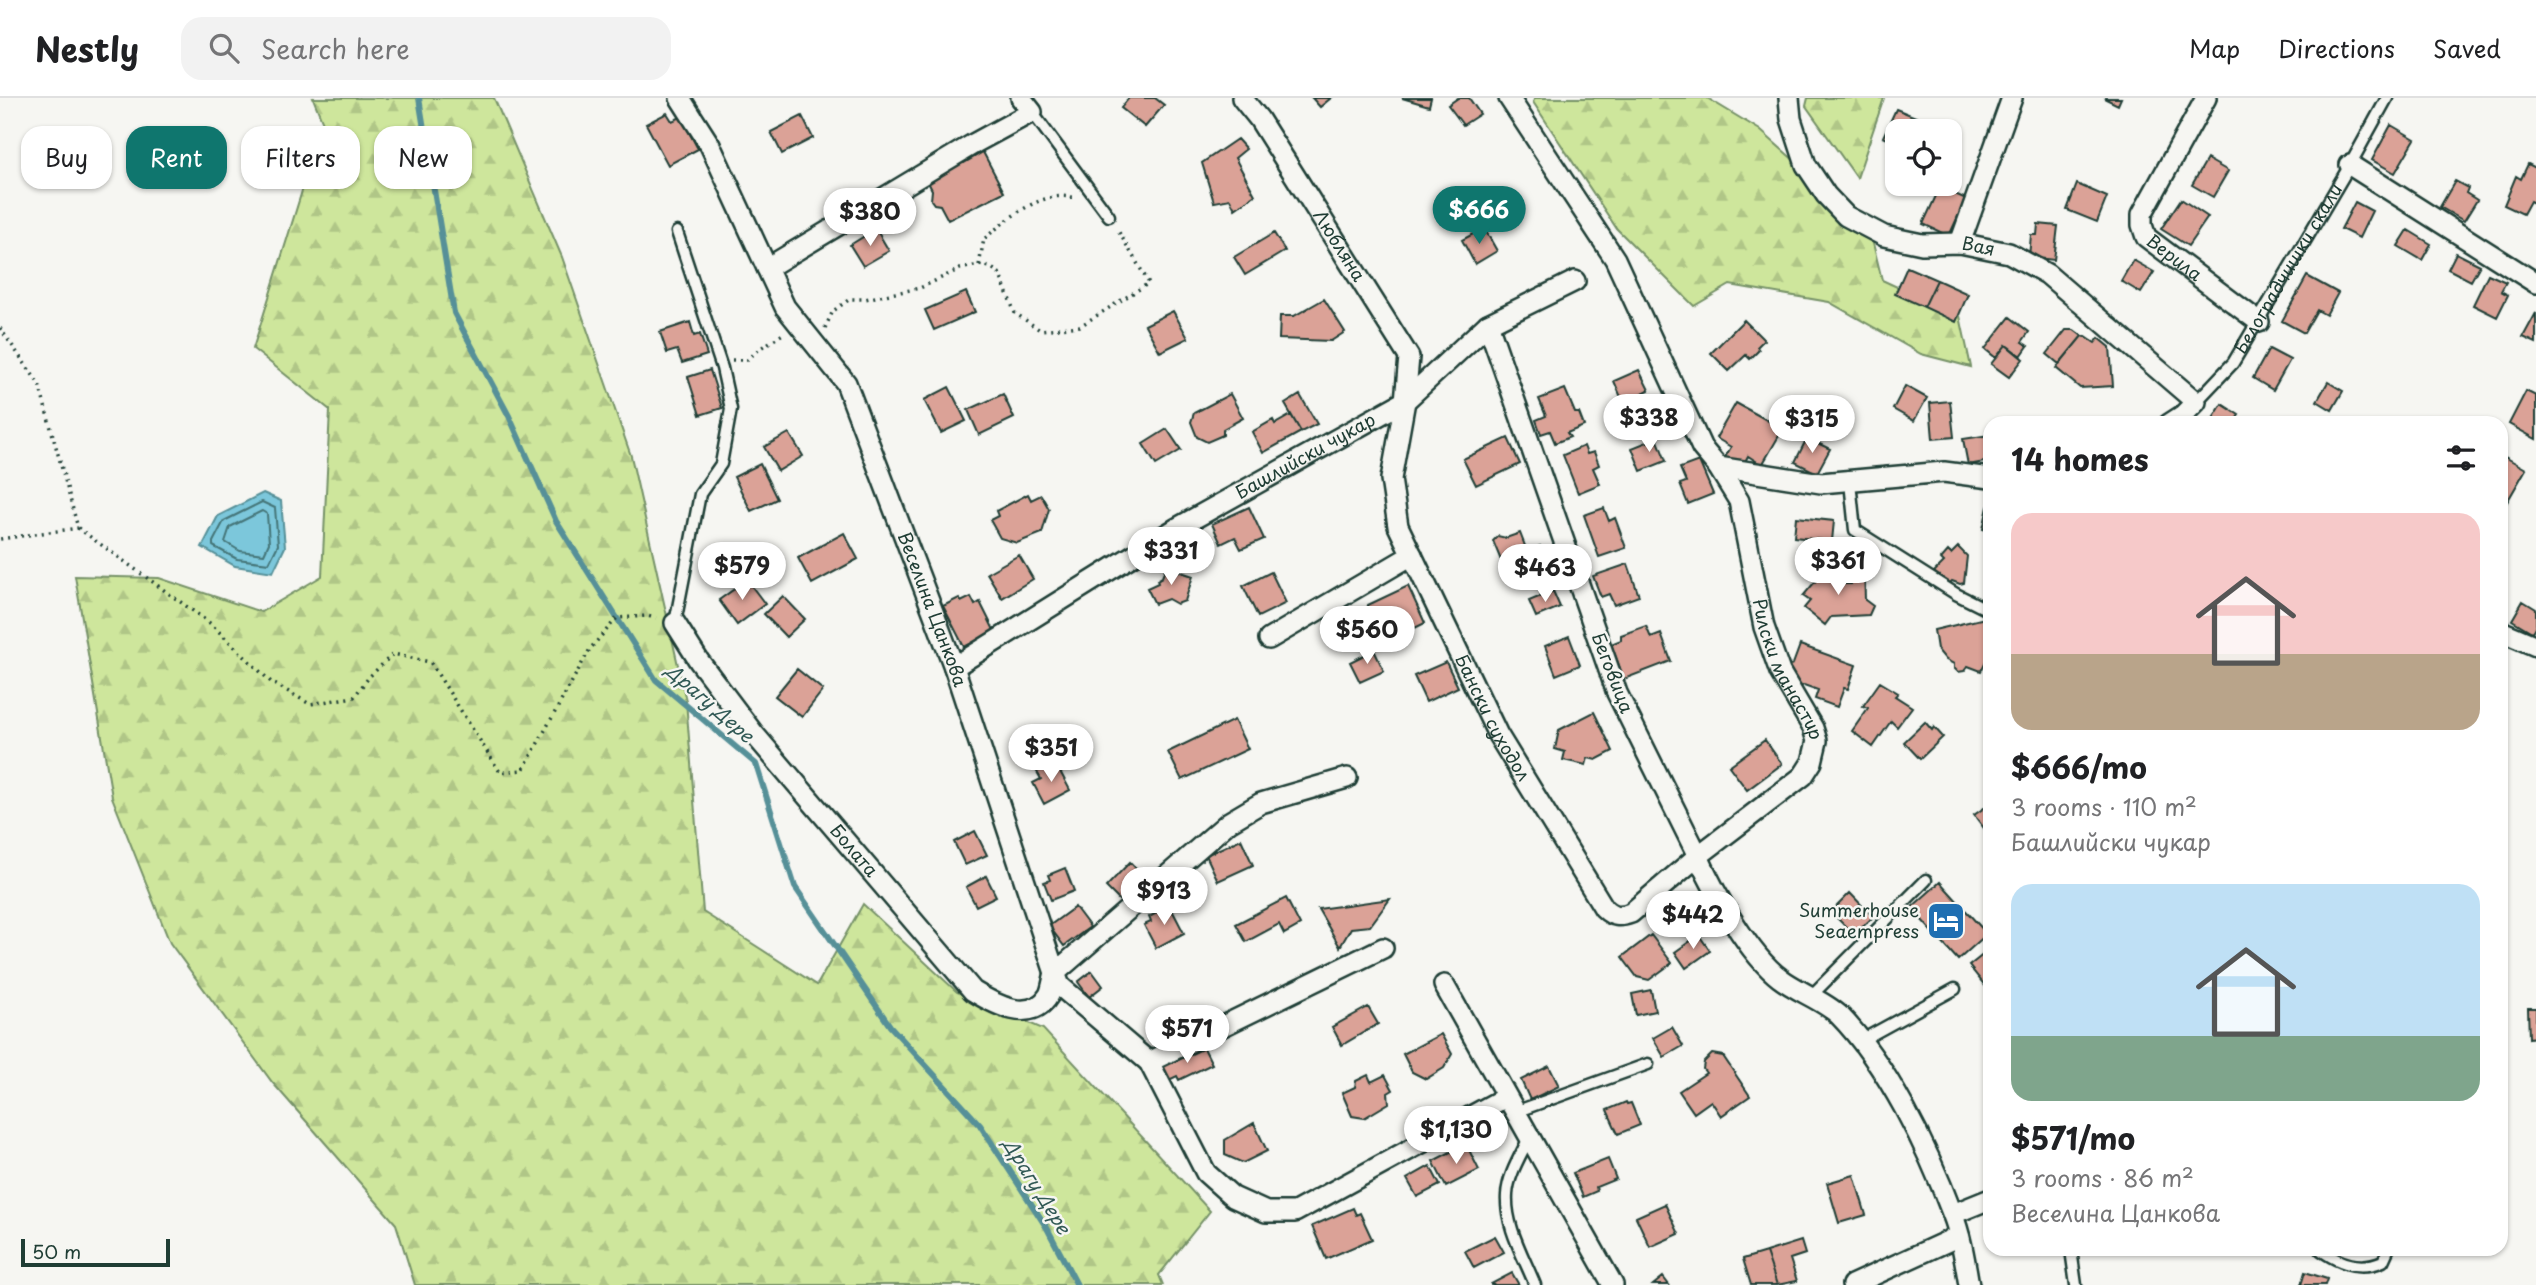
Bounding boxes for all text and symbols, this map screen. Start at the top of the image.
search box [181,17,671,80]
text: Nestly [35,23,139,73]
icon: search [205,29,243,67]
text: Search here [261,29,410,68]
text: Map [2189,30,2240,66]
text: Directions [2278,30,2395,66]
text: Saved [2433,30,2501,66]
map controls [1885,119,1962,196]
button: locate [1885,119,1962,196]
chip: Buy [21,126,112,189]
chip: Rent [126,126,227,189]
chip: Filters [241,126,360,189]
chip: New [374,126,472,189]
street label: Белоградчишки скали [2226,178,2348,359]
pin: $666 [1438,186,1520,246]
pin: $380 [829,188,911,248]
text: $666 [1449,191,1509,226]
text: $380 [839,193,901,228]
street label: Любляна [1307,204,1374,287]
street label: Верила [2141,227,2209,287]
street label: Вая [1960,229,1997,262]
pin: $338 [1608,394,1690,454]
pin: $315 [1771,396,1853,455]
text: $338 [1619,399,1679,434]
text: $315 [1785,400,1839,435]
street label: Башлийски чукар [1230,405,1380,505]
text: 14 homes [2011,436,2149,481]
icon: filters [2442,439,2480,477]
street label: Веселина Цанкова [892,528,975,691]
pin: $331 [1130,528,1212,587]
text: $331 [1144,532,1198,567]
pin: $361 [1797,538,1879,597]
pin: $579 [701,542,783,602]
text: $361 [1811,542,1865,577]
pin: $463 [1504,545,1586,604]
text: $579 [714,547,770,582]
text: $463 [1514,549,1576,584]
icon: home [2183,558,2309,684]
street label: Рилски манастир [1747,596,1831,743]
pin: $560 [1326,606,1408,666]
text: $560 [1336,611,1398,646]
street label: Беговица [1586,628,1641,717]
street label: Бански суходол [1449,649,1538,786]
water label: Драгу Дере [659,655,761,749]
pin: $351 [1010,724,1092,784]
text: $351 [1024,729,1078,764]
text: $666/mo [2011,744,2147,789]
text: 3 rooms · 110 m² [2011,789,2197,824]
street label: Болата [824,818,886,883]
text: Башлийски чукар [2011,824,2211,859]
pin: $913 [1123,868,1205,927]
text: $913 [1137,872,1191,907]
pin: $442 [1652,892,1734,951]
text: $442 [1662,896,1724,931]
place label: Summerhouse Seaempress [1799,896,1919,944]
hotel icon: Summerhouse Seaempress [1925,900,1967,942]
icon: home [2183,929,2309,1055]
pin: $571 [1146,1006,1228,1065]
text: $571 [1161,1010,1213,1045]
pin: $1,130 [1399,1107,1513,1166]
text: $1,130 [1420,1111,1492,1146]
text: $571/mo [2011,1115,2135,1160]
water label: Драгу Дере [996,1130,1079,1239]
text: 3 rooms · 86 m² [2011,1160,2194,1195]
text: Веселина Цанкова [2011,1195,2220,1230]
scale bar [21,1236,170,1268]
text: 50 m [32,1237,81,1265]

